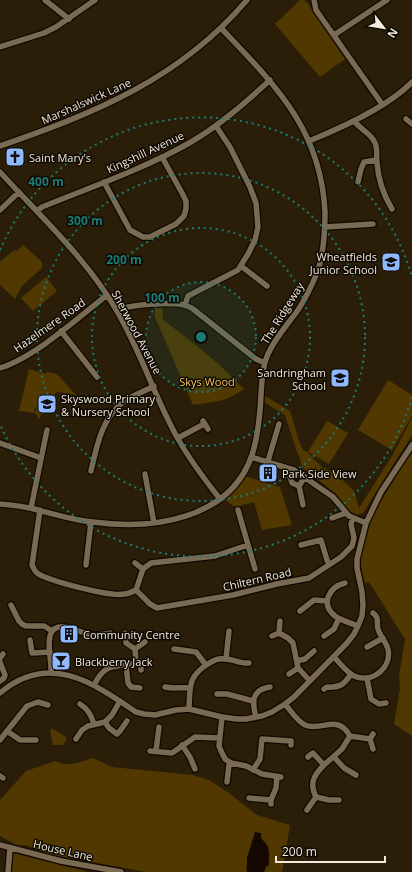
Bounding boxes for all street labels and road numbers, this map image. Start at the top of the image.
street label: Marshalswick Lane [39,75,133,127]
street label: Kingshill Avenue [104,128,186,176]
street label: The Ridgeway [257,279,307,347]
street label: Sherwood Avenue [109,287,165,377]
street label: Hazelmere Road [10,295,88,355]
street label: Chiltern Road [221,564,293,594]
street label: House Lane [32,836,94,864]

